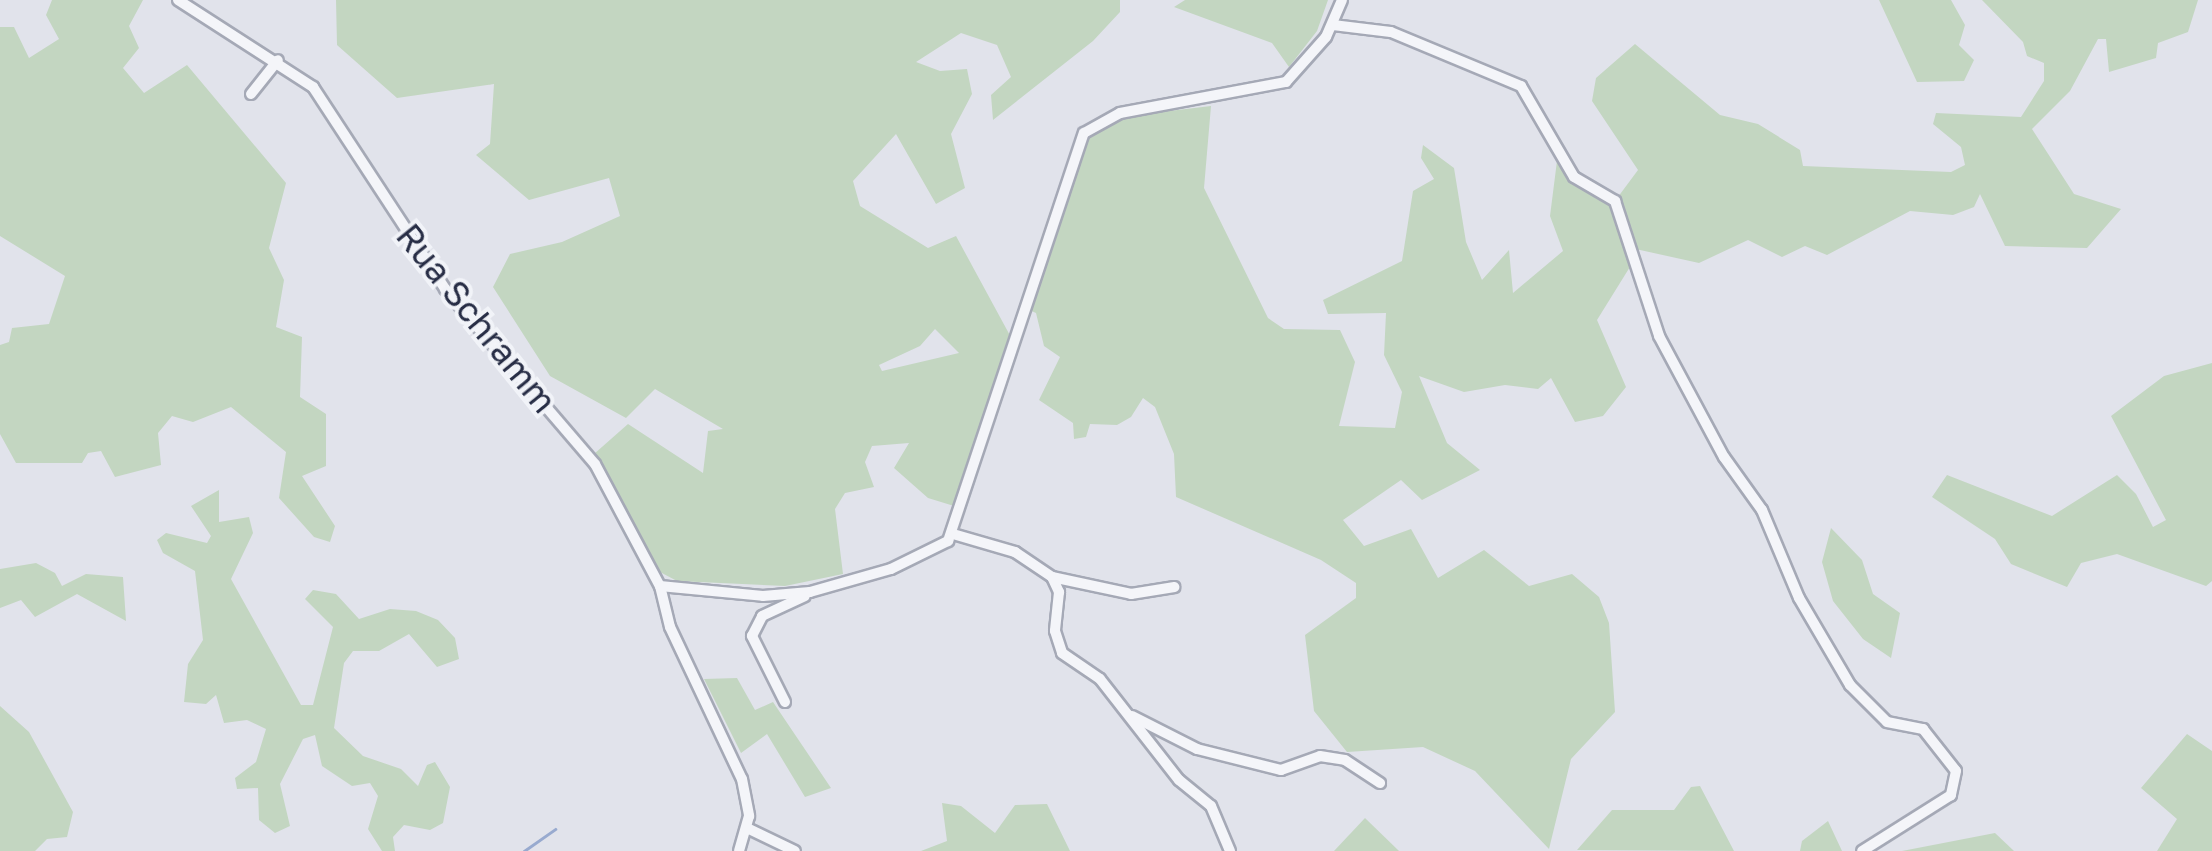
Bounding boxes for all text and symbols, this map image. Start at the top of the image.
street label: Rua Schramm [388,215,566,421]

